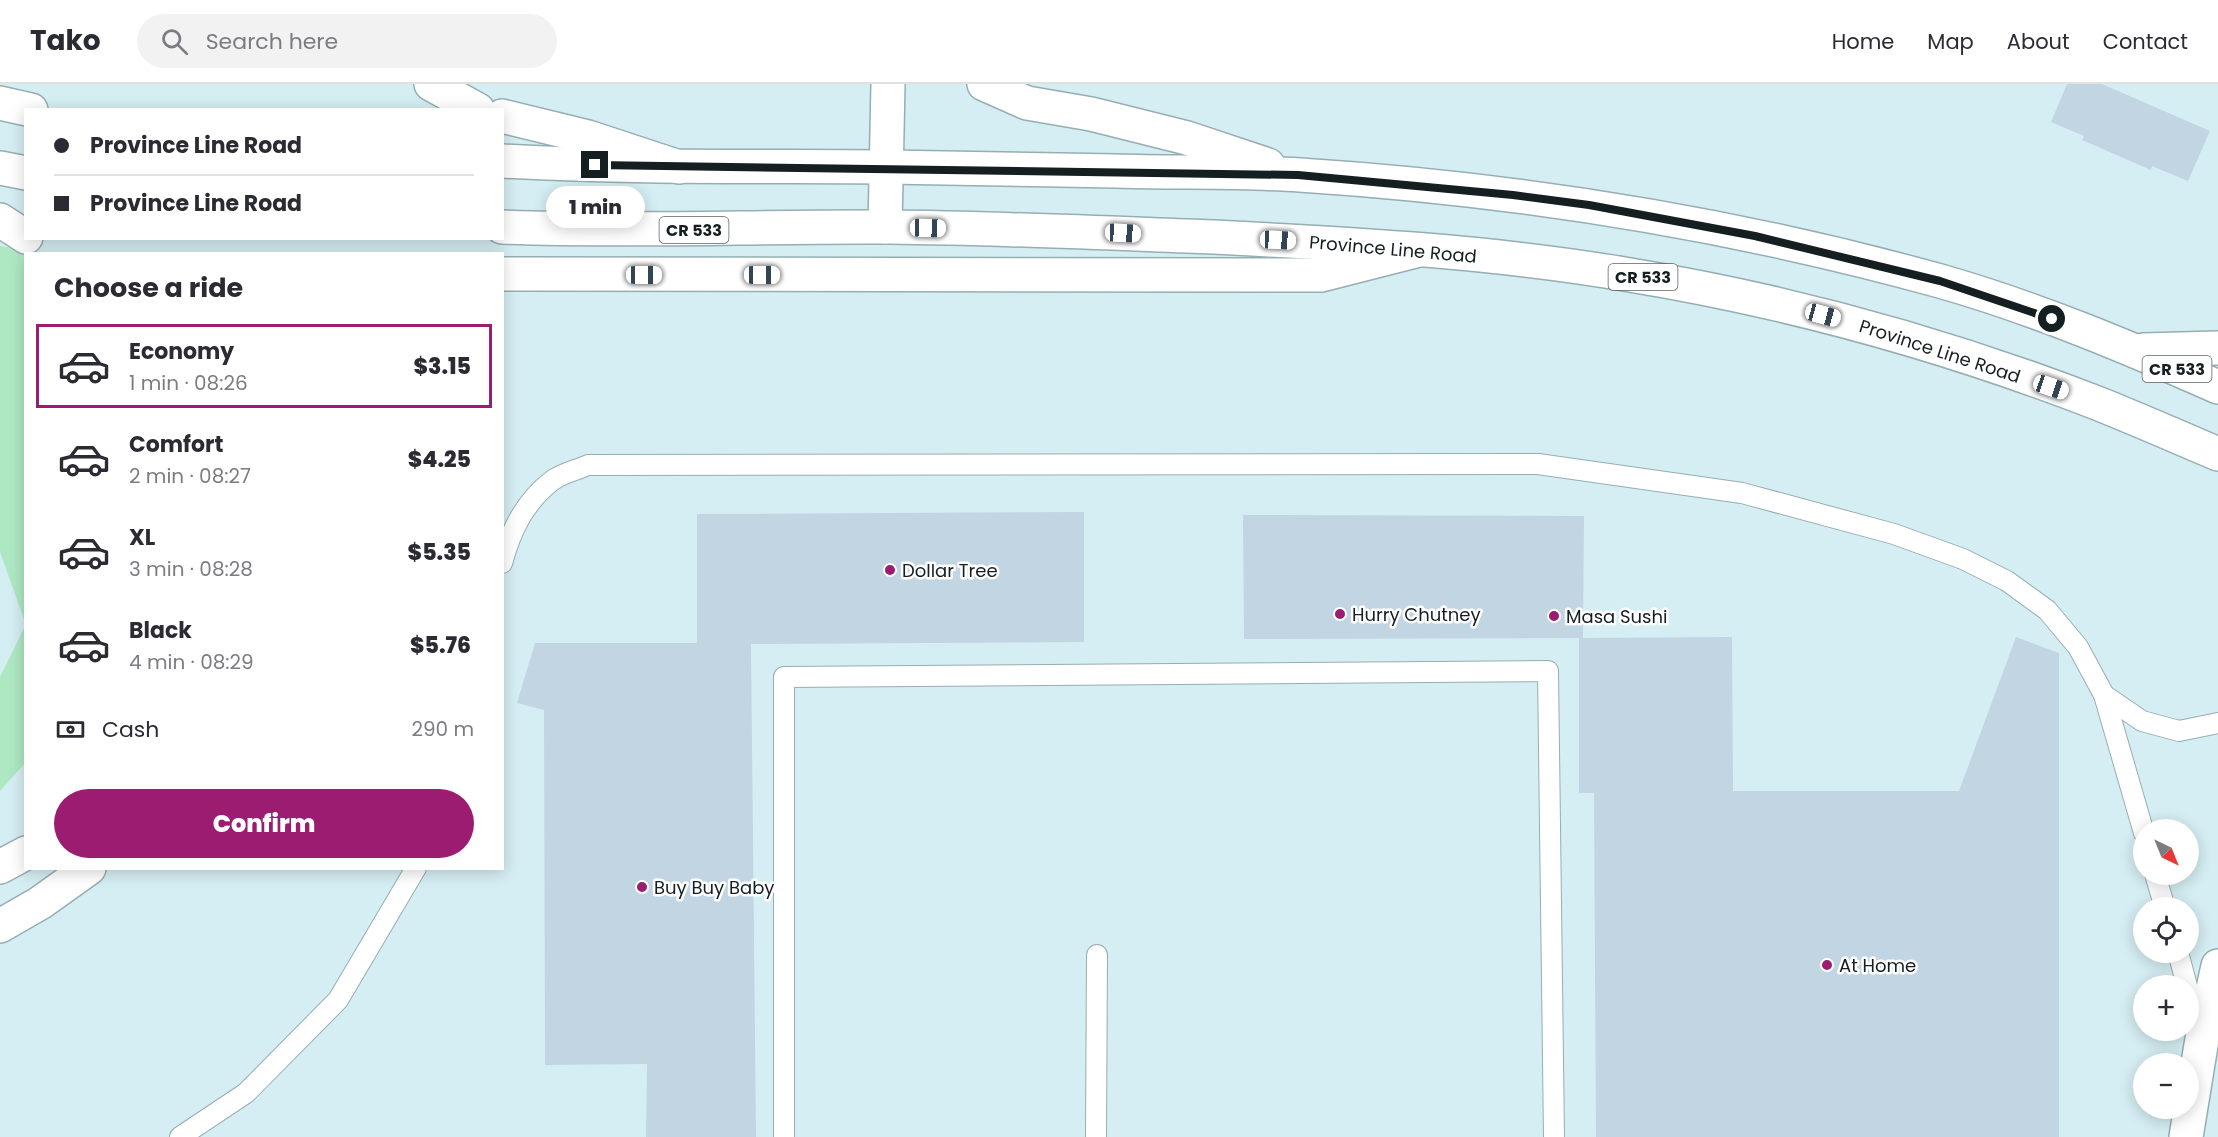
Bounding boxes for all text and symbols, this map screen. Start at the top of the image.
search box [137,14,557,68]
text: Tako [30,21,101,60]
icon: search [158,25,191,58]
text: Search here [206,26,338,57]
text: Home [1832,27,1894,56]
text: Map [1927,27,1974,56]
text: About [2007,27,2070,56]
text: Contact [2103,27,2188,56]
text: Province Line Road [90,130,302,161]
route end [581,151,608,178]
callout: 1 min [546,186,644,228]
text: Province Line Road [90,188,302,219]
text: 1 min [569,193,622,221]
road number: CR 533 [660,217,728,243]
car [910,219,946,237]
car [1105,223,1141,243]
street label: Province Line Road [1308,229,1478,269]
car [1260,230,1296,250]
road number: CR 533 [1608,264,1678,290]
car [626,266,662,284]
car [744,266,780,284]
text: Choose a ride [54,269,243,306]
car [1803,302,1843,328]
route start [2038,305,2065,332]
street label: Province Line Road [1856,313,2024,389]
text: Economy [129,336,234,367]
icon: car [57,339,111,393]
text: $3.15 [413,351,471,382]
road number: CR 533 [2142,356,2212,382]
text: 1 min · 08:26 [129,369,248,397]
car [2031,373,2071,401]
text: Comfort [129,429,223,460]
icon: car [57,432,111,486]
text: $4.25 [408,444,471,475]
text: 2 min · 08:27 [129,462,251,490]
text: XL [129,522,155,553]
icon: car [57,525,111,579]
text: $5.35 [408,537,471,568]
text: 3 min · 08:28 [129,555,253,583]
place label: Dollar Tree [902,558,998,583]
marker: Dollar Tree [883,563,897,577]
place label: Hurry Chutney [1352,602,1481,627]
place label: Masa Sushi [1566,604,1667,629]
marker: Hurry Chutney [1333,607,1347,621]
marker: Masa Sushi [1547,609,1561,623]
text: Black [129,615,192,646]
icon: car [57,618,111,672]
text: $5.76 [410,630,471,661]
text: 4 min · 08:29 [129,648,254,676]
icon: cash [54,713,87,746]
text: Cash [102,714,159,745]
text: 290 m [411,715,474,743]
button: Confirm [54,789,474,858]
north arrow [2133,819,2199,885]
map controls [2133,819,2199,1119]
place label: Buy Buy Baby [654,875,775,900]
marker: Buy Buy Baby [635,880,649,894]
button: locate [2133,897,2199,963]
place label: At Home [1839,953,1916,978]
marker: At Home [1820,958,1834,972]
button: + [2133,975,2199,1041]
button: − [2133,1053,2199,1119]

